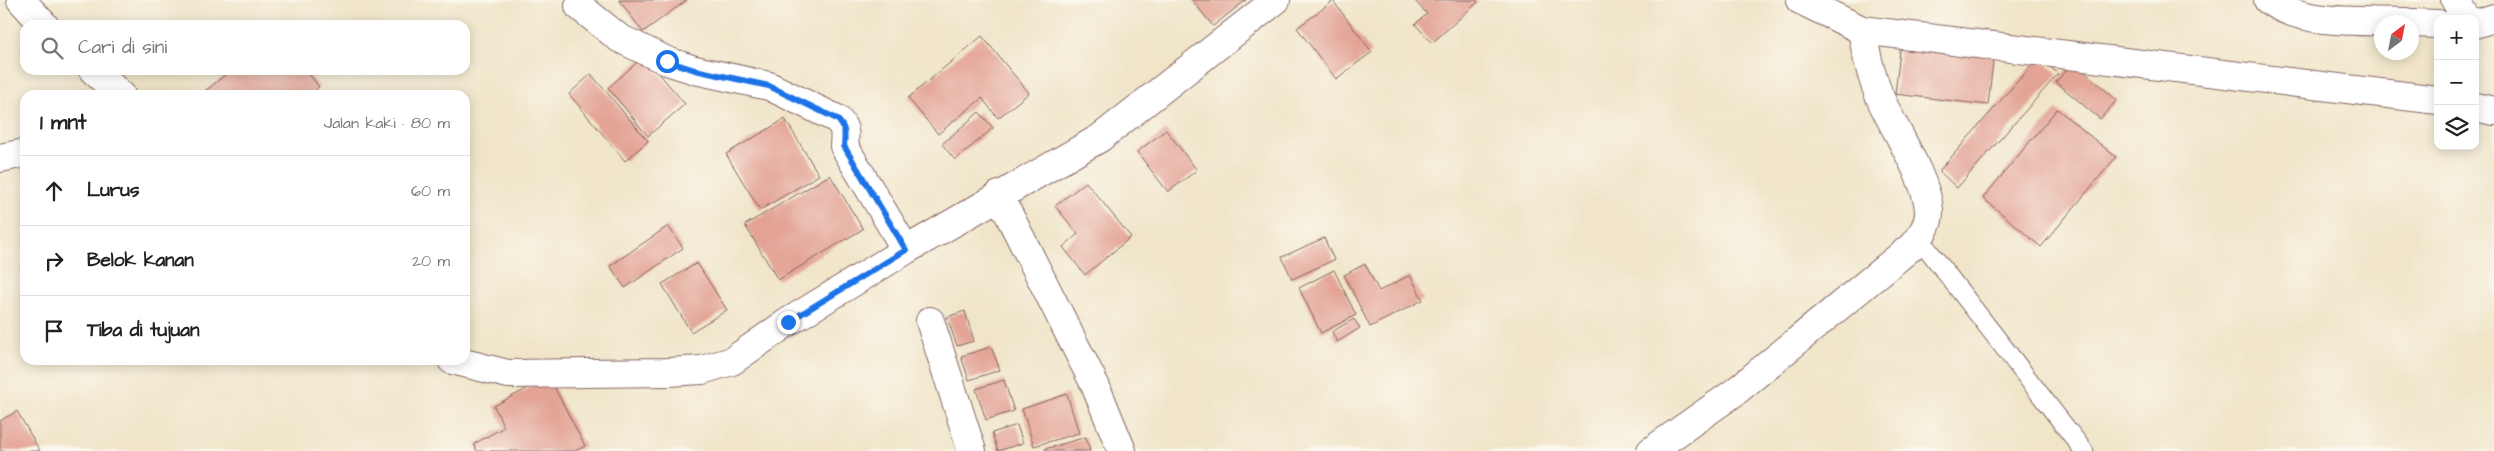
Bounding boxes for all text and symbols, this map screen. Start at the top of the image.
north arrow [2374,15,2419,60]
map controls [2434,15,2479,150]
button: + [2434,15,2479,60]
search box [20,20,470,75]
icon: search [38,34,66,62]
text: Cari di sini [78,34,167,61]
route start [656,50,679,73]
button: − [2434,60,2479,105]
button: layers [2434,105,2479,150]
text: 1 mnt [40,108,86,137]
text: Jalan kaki · 80 m [324,112,450,134]
icon: ahead [40,177,68,205]
text: Lurus [87,177,139,204]
text: 60 m [411,180,450,202]
icon: right [40,247,68,275]
text: Belok kanan [87,247,194,274]
text: 20 m [412,250,450,272]
route end [777,311,800,334]
icon: arrive [40,317,68,345]
text: Tiba di tujuan [87,317,199,344]

